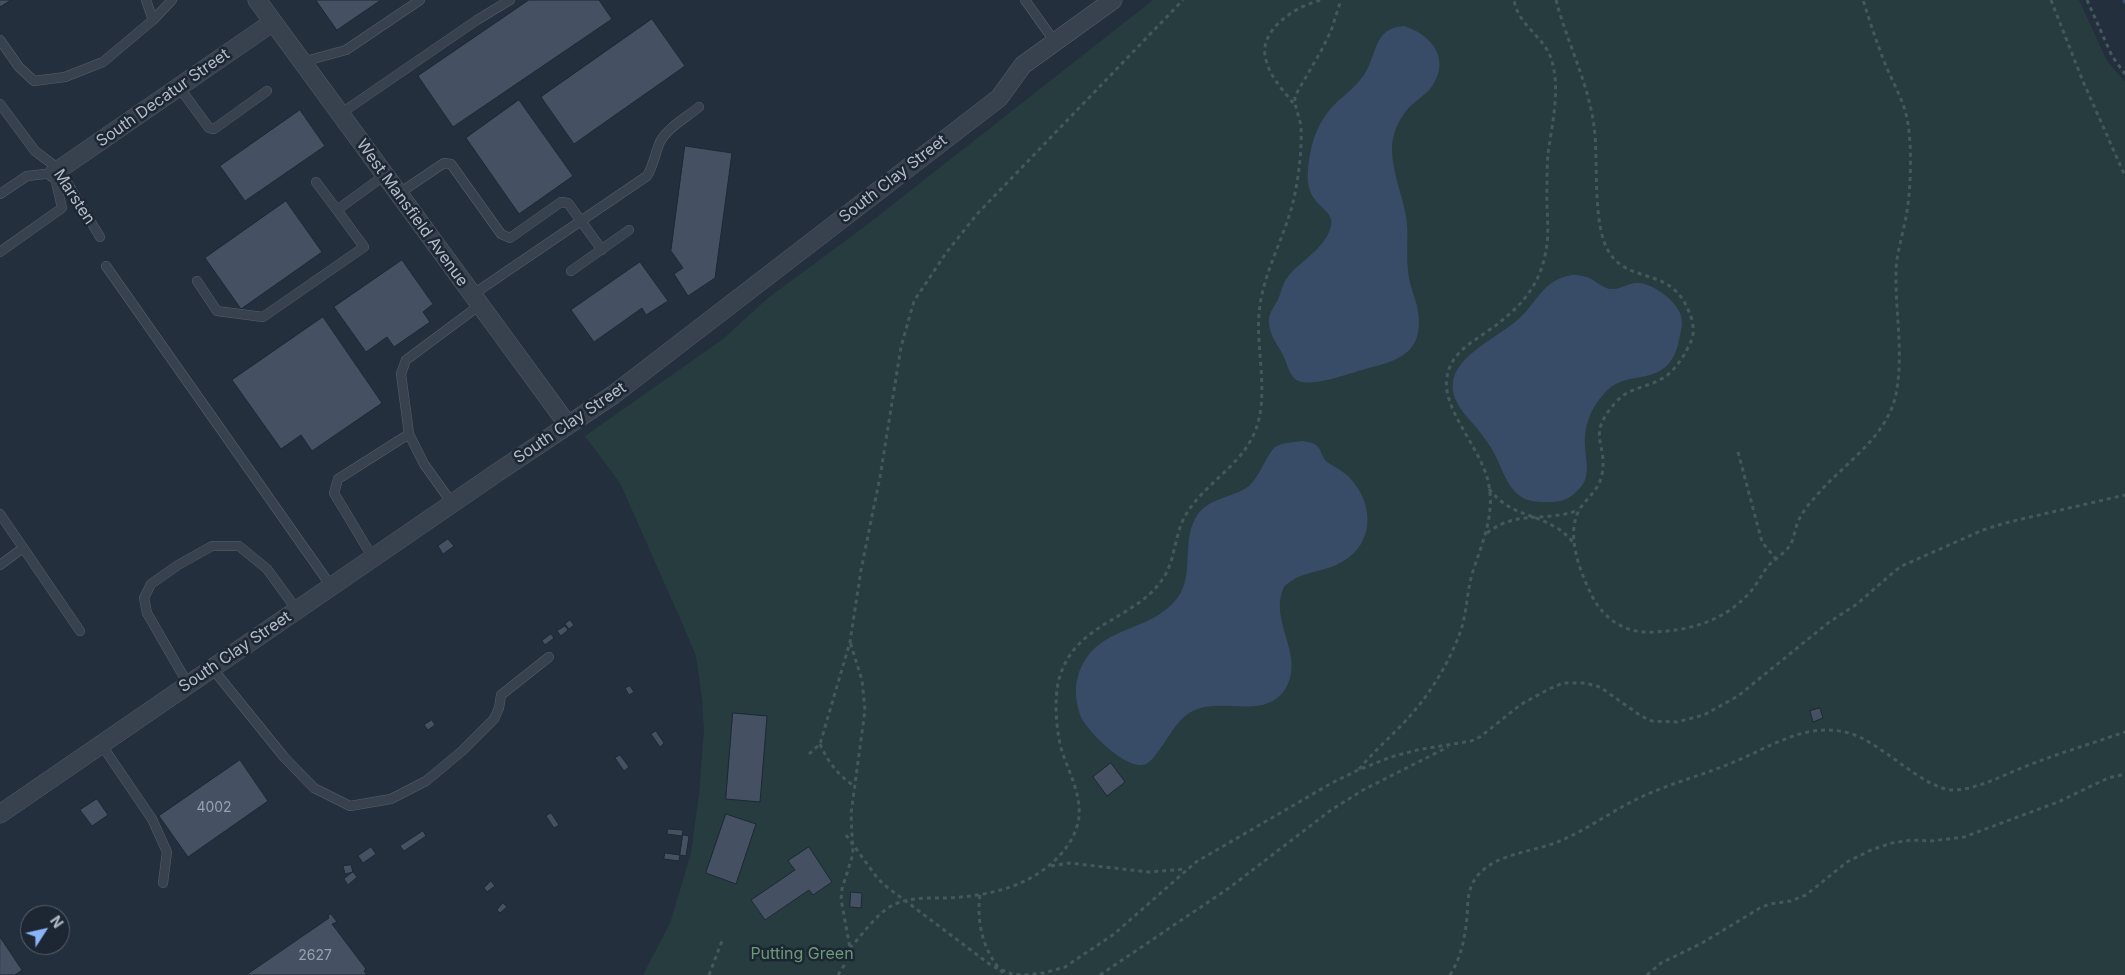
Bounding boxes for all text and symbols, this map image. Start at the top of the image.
street label: South Decatur Street [93,45,233,151]
street label: South Clay Street [835,131,951,227]
street label: West Mansfield Avenue [352,136,472,290]
street label: Marsten [49,166,99,228]
street label: South Clay Street [510,378,630,468]
street label: South Clay Street [175,607,295,697]
house number: 4002 [196,800,232,816]
north arrow [20,905,70,955]
text: N [47,912,67,931]
park label: Putting Green [750,944,854,964]
house number: 2627 [298,948,332,964]

